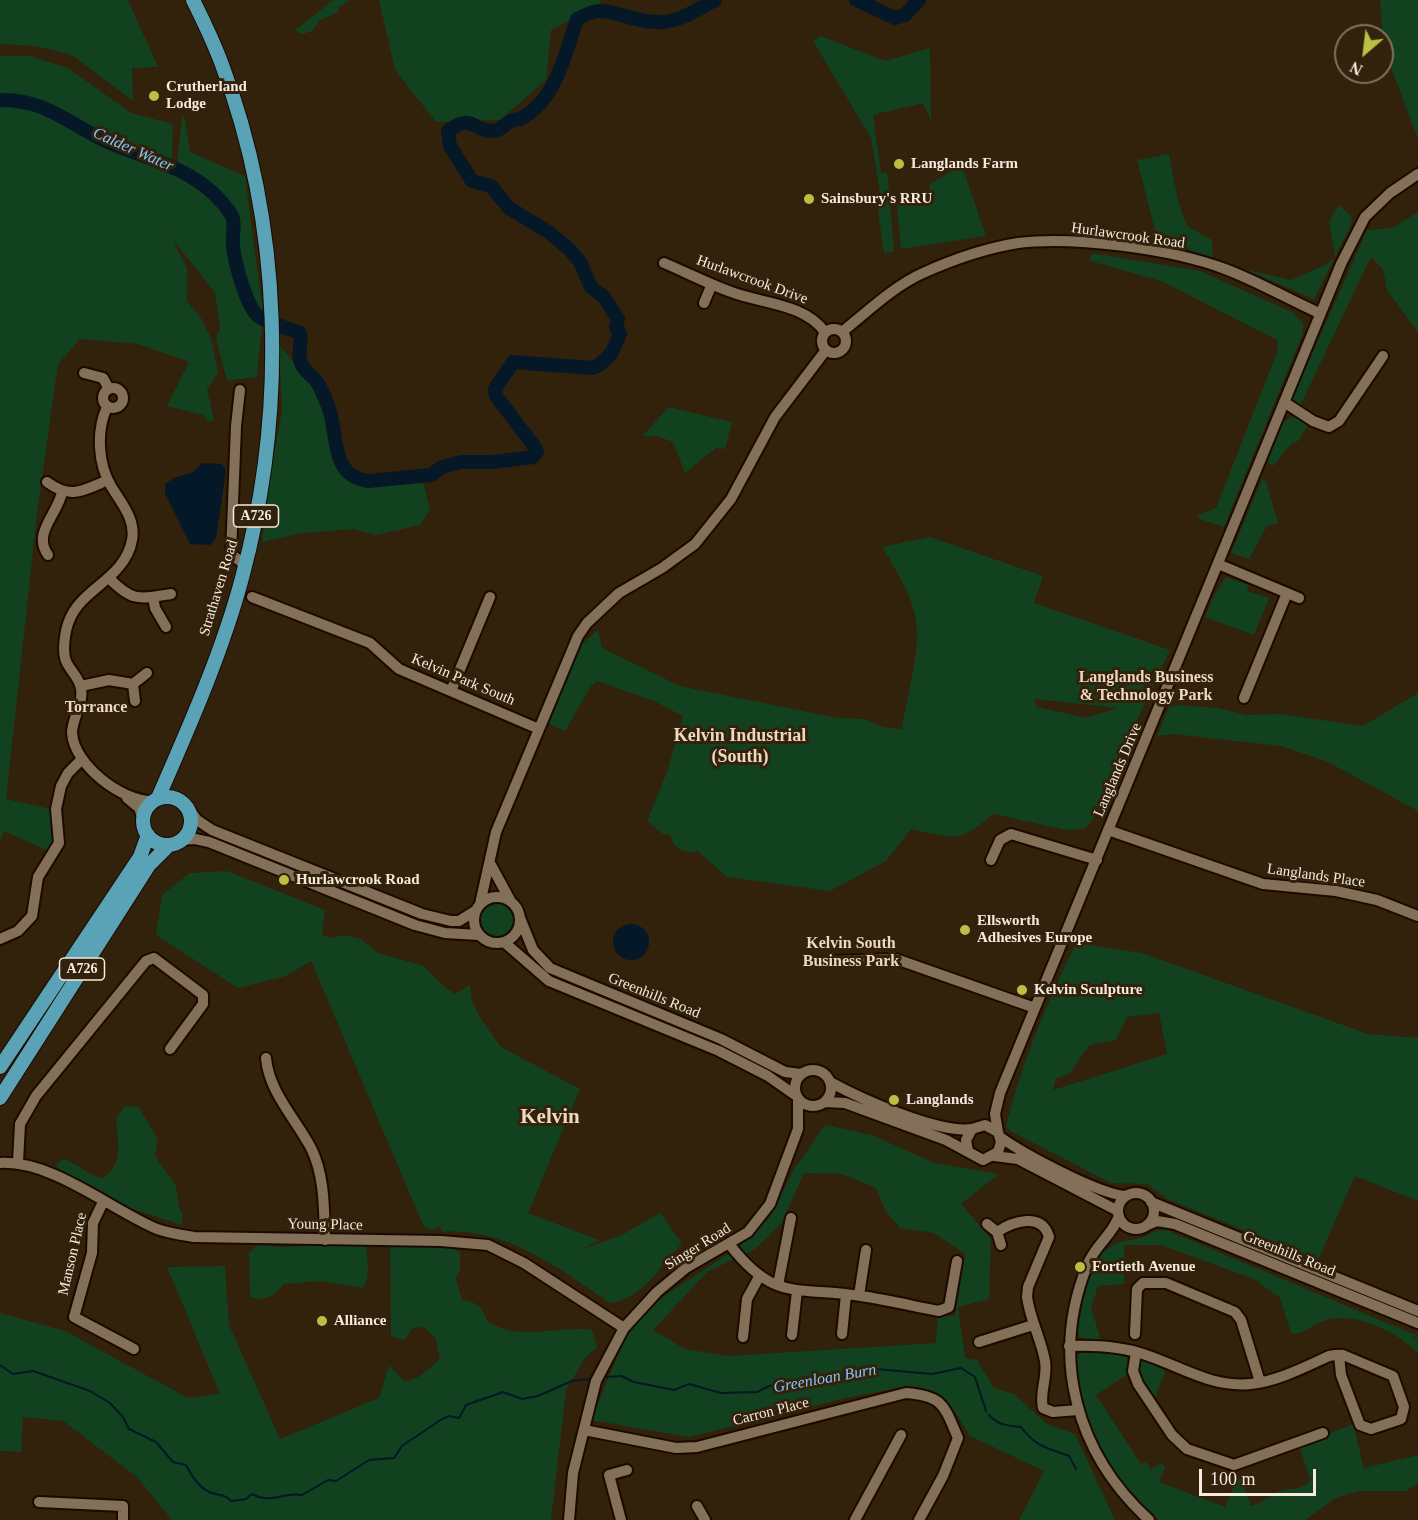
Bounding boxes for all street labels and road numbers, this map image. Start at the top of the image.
street label: Hurlawcrook Road [1070,219,1186,253]
street label: Hurlawcrook Drive [694,252,810,308]
road number: A726 [234,505,278,527]
street label: Strathaven Road [196,538,242,638]
street label: Kelvin Park South [408,650,518,710]
street label: Langlands Drive [1090,720,1146,820]
street label: Langlands Place [1266,860,1366,892]
road number: A726 [60,958,104,980]
street label: Greenhills Road [605,969,703,1023]
street label: Manson Place [55,1211,91,1297]
street label: Young Place [287,1215,363,1235]
street label: Singer Road [662,1220,734,1274]
street label: Greenhills Road [1240,1227,1338,1281]
street label: Carron Place [731,1394,811,1430]

